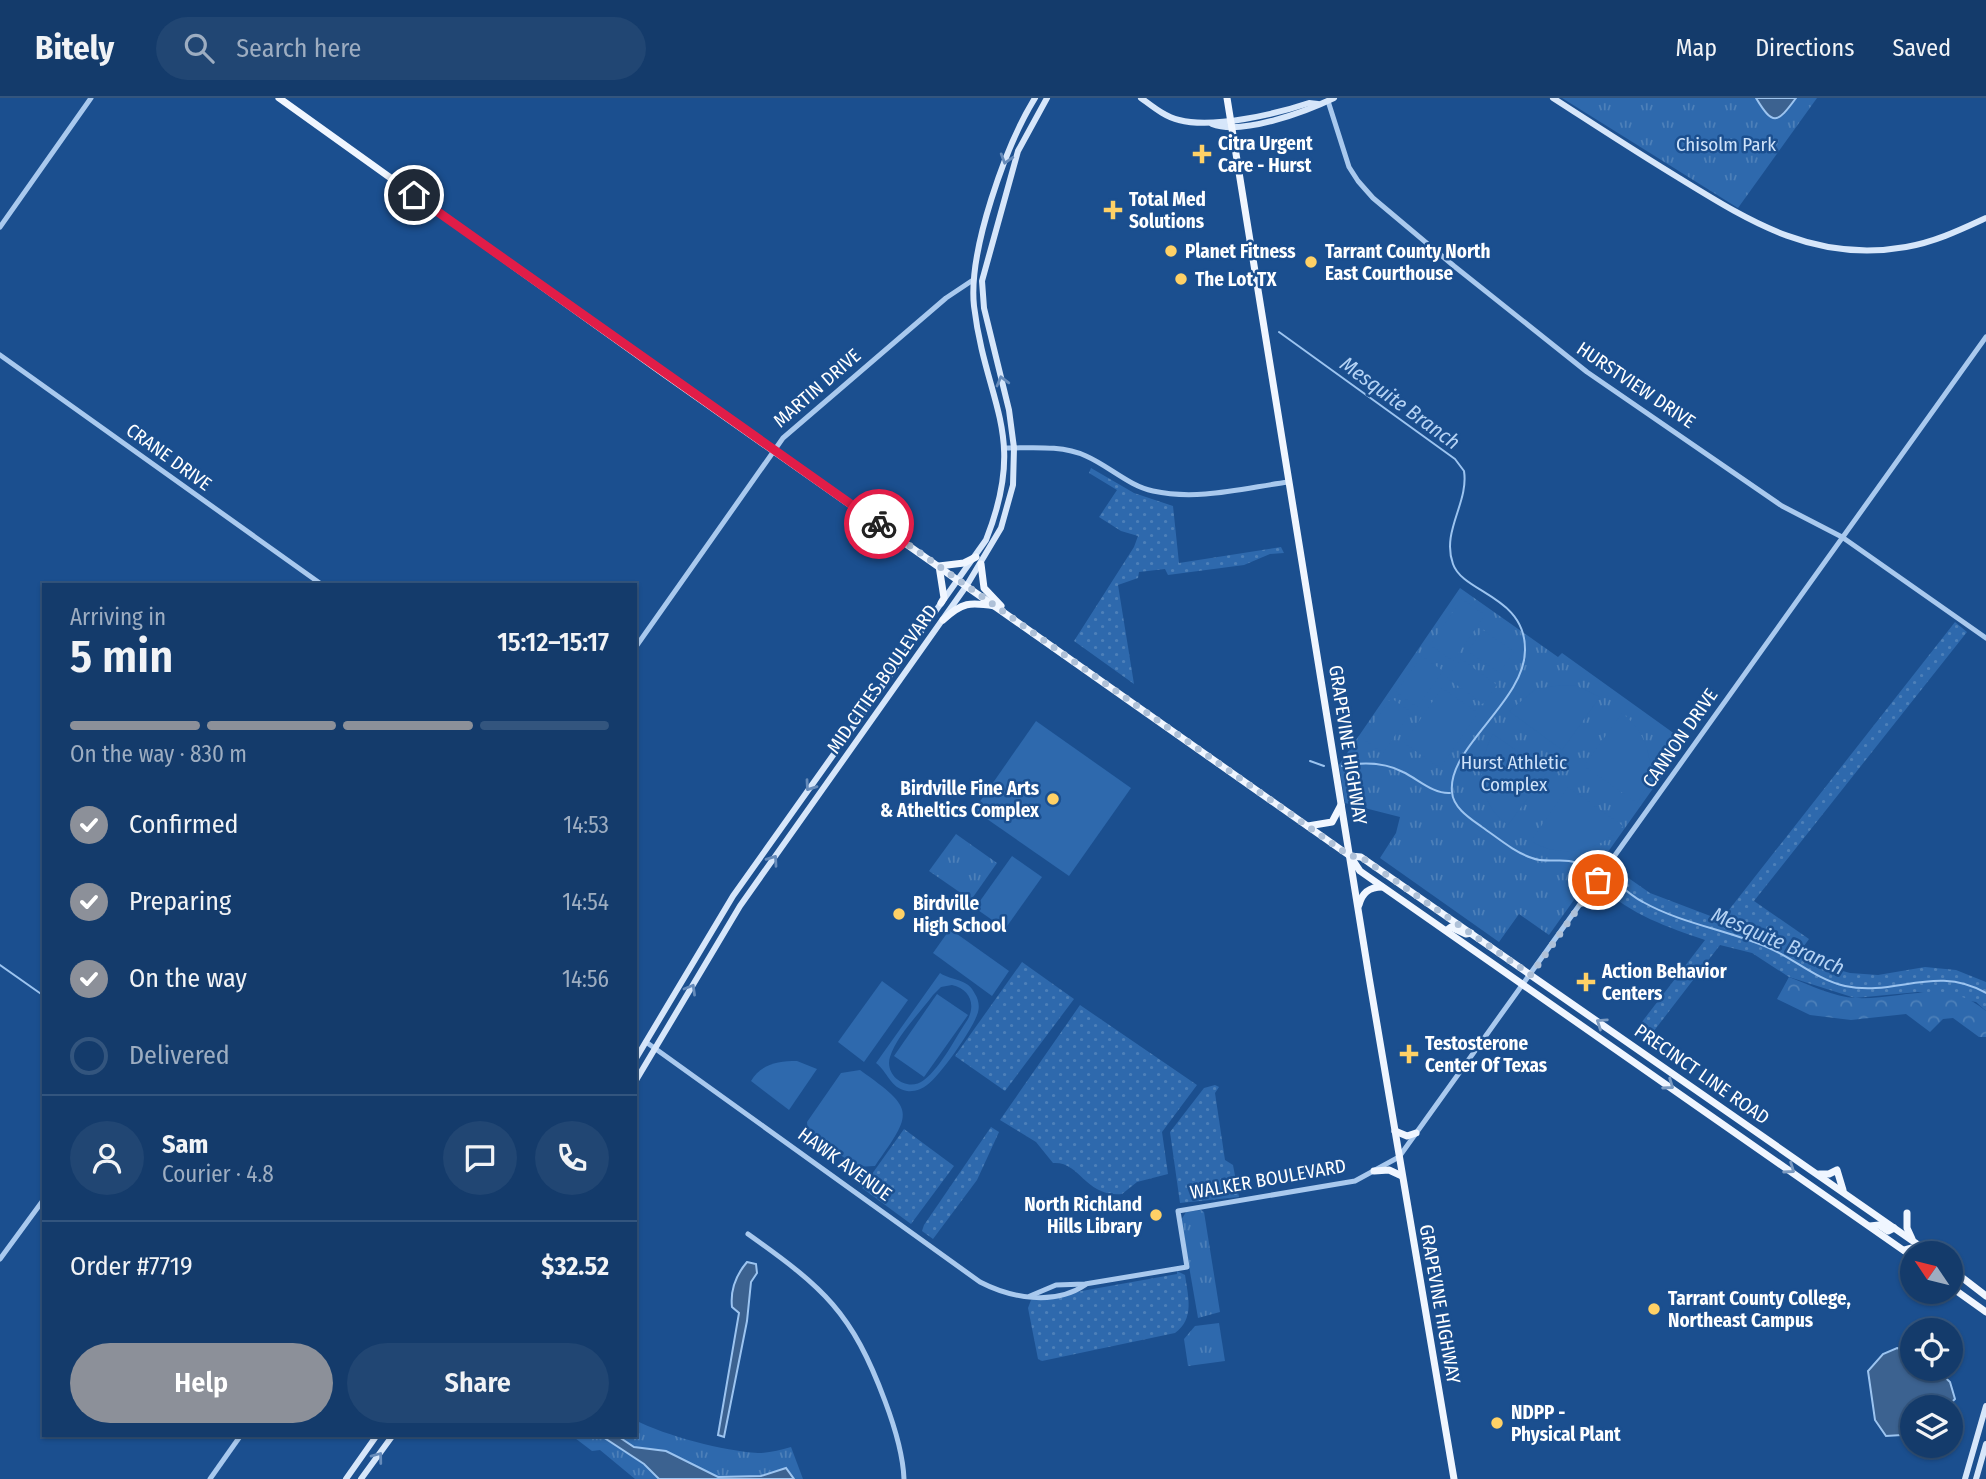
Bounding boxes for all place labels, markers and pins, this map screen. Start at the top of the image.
place label: Citra Urgent Care - Hurst [1218,132,1313,177]
marker: Citra Urgent Care - Hurst [1192,144,1212,164]
pin [384,165,444,225]
place label: Total Med Solutions [1129,188,1206,233]
marker: Total Med Solutions [1103,200,1123,220]
place label: Planet Fitness [1185,240,1296,263]
place label: Tarrant County North East Courthouse [1325,240,1491,285]
marker: Planet Fitness [1163,243,1179,259]
marker: Tarrant County North East Courthouse [1303,254,1319,270]
place label: The Lot TX [1195,268,1277,291]
marker: The Lot TX [1173,271,1189,287]
place label: Birdville Fine Arts & Atheltics Complex [880,777,1040,822]
marker: Birdville Fine Arts & Atheltics Complex [1045,791,1061,807]
pin [1568,850,1628,910]
place label: Birdville High School [913,892,1007,937]
marker: Birdville High School [891,906,907,922]
place label: Action Behavior Centers [1601,960,1728,1005]
marker: Action Behavior Centers [1576,972,1596,992]
place label: Testosterone Center Of Texas [1425,1032,1548,1077]
marker: Testosterone Center Of Texas [1399,1044,1419,1064]
place label: North Richland Hills Library [1024,1193,1143,1238]
marker: North Richland Hills Library [1148,1207,1164,1223]
place label: Tarrant County College, Northeast Campus [1668,1287,1851,1332]
marker: Tarrant County College, Northeast Campus [1646,1301,1662,1317]
place label: NDPP - Physical Plant [1511,1401,1621,1446]
marker: NDPP - Physical Plant [1489,1415,1505,1431]

